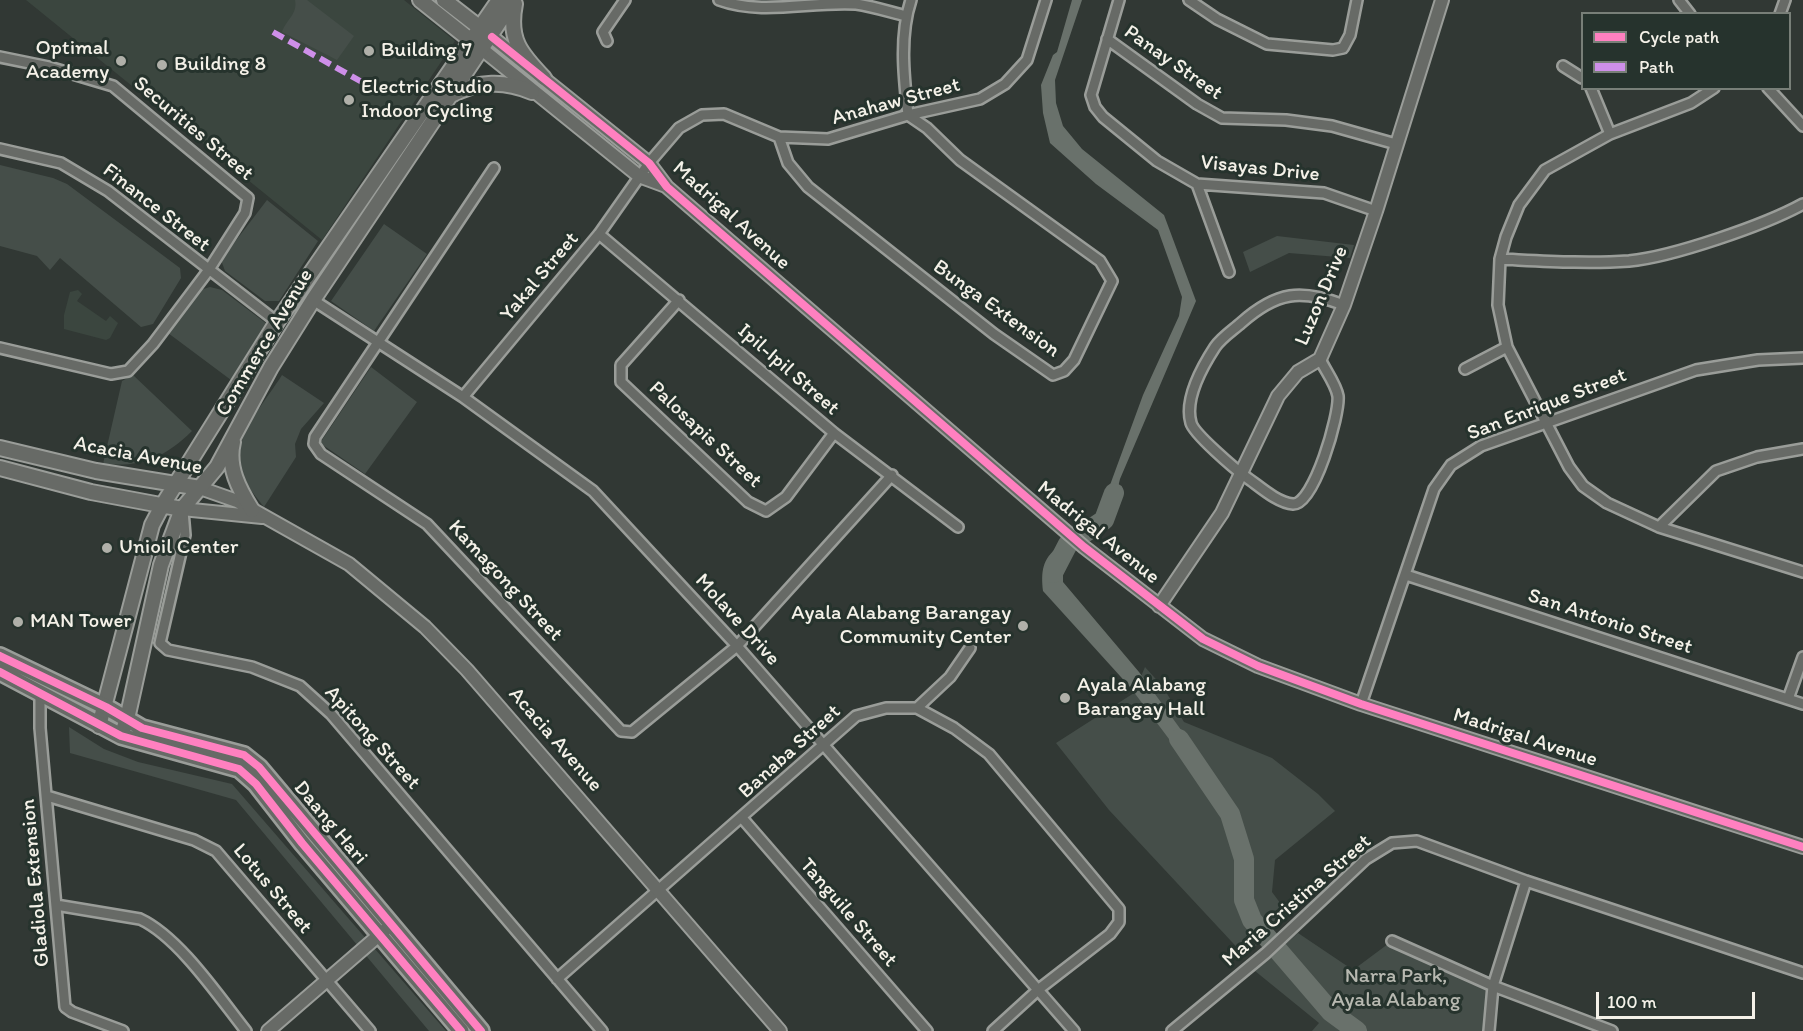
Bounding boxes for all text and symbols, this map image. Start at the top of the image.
legend [1581,12,1791,90]
street label: Panay Street [1119,20,1227,106]
text: Cycle path [1639,26,1719,48]
place label: Optimal Academy [26,36,109,86]
place label: Building 7 [381,38,472,64]
marker: Building 7 [362,44,376,58]
place label: Building 8 [174,52,266,78]
marker: Optimal Academy [114,54,128,68]
text: Path [1639,56,1674,78]
marker: Building 8 [155,58,169,72]
street label: Securities Street [128,71,258,187]
street label: Anahaw Street [829,73,963,131]
place label: Electric Studio Indoor Cycling [361,75,493,125]
marker: Electric Studio Indoor Cycling [342,93,356,107]
street label: Visayas Drive [1199,150,1321,188]
street label: Madrigal Avenue [667,156,795,276]
street label: Finance Street [97,158,215,258]
street label: Yakal Street [495,227,585,327]
street label: Luzon Drive [1290,242,1354,350]
street label: Bunga Extension [928,254,1064,364]
street label: Commerce Avenue [211,265,319,421]
street label: Ipil-Ipil Street [732,319,844,421]
street label: San Enrique Street [1464,363,1630,447]
street label: Palosapis Street [643,376,767,494]
street label: Acacia Avenue [72,431,204,481]
street label: Madrigal Avenue [1032,476,1164,590]
street label: Kamagong Street [442,515,568,647]
place label: Unioil Center [119,535,238,561]
marker: Unioil Center [100,541,114,555]
street label: Molave Drive [689,569,785,671]
street label: San Antonio Street [1525,584,1695,660]
place label: Ayala Alabang Barangay Community Center [791,601,1011,651]
place label: MAN Tower [30,609,131,635]
marker: MAN Tower [11,615,25,629]
marker: Ayala Alabang Barangay Community Center [1016,619,1030,633]
place label: Ayala Alabang Barangay Hall [1077,673,1206,723]
street label: Apitong Street [319,681,425,795]
street label: Acacia Avenue [503,683,607,797]
marker: Ayala Alabang Barangay Hall [1058,691,1072,705]
street label: Banaba Street [734,700,846,804]
street label: Madrigal Avenue [1450,703,1600,773]
street label: Daang Hari [288,776,372,870]
street label: Gladiola Extension [16,798,56,968]
street label: Maria Cristina Street [1217,829,1377,973]
street label: Lotus Street [227,839,317,939]
street label: Tanguile Street [794,853,902,973]
park label: Narra Park, Ayala Alabang [1331,964,1461,1014]
scale bar [1599,980,1758,1018]
text: 100 m [1607,991,1657,1013]

